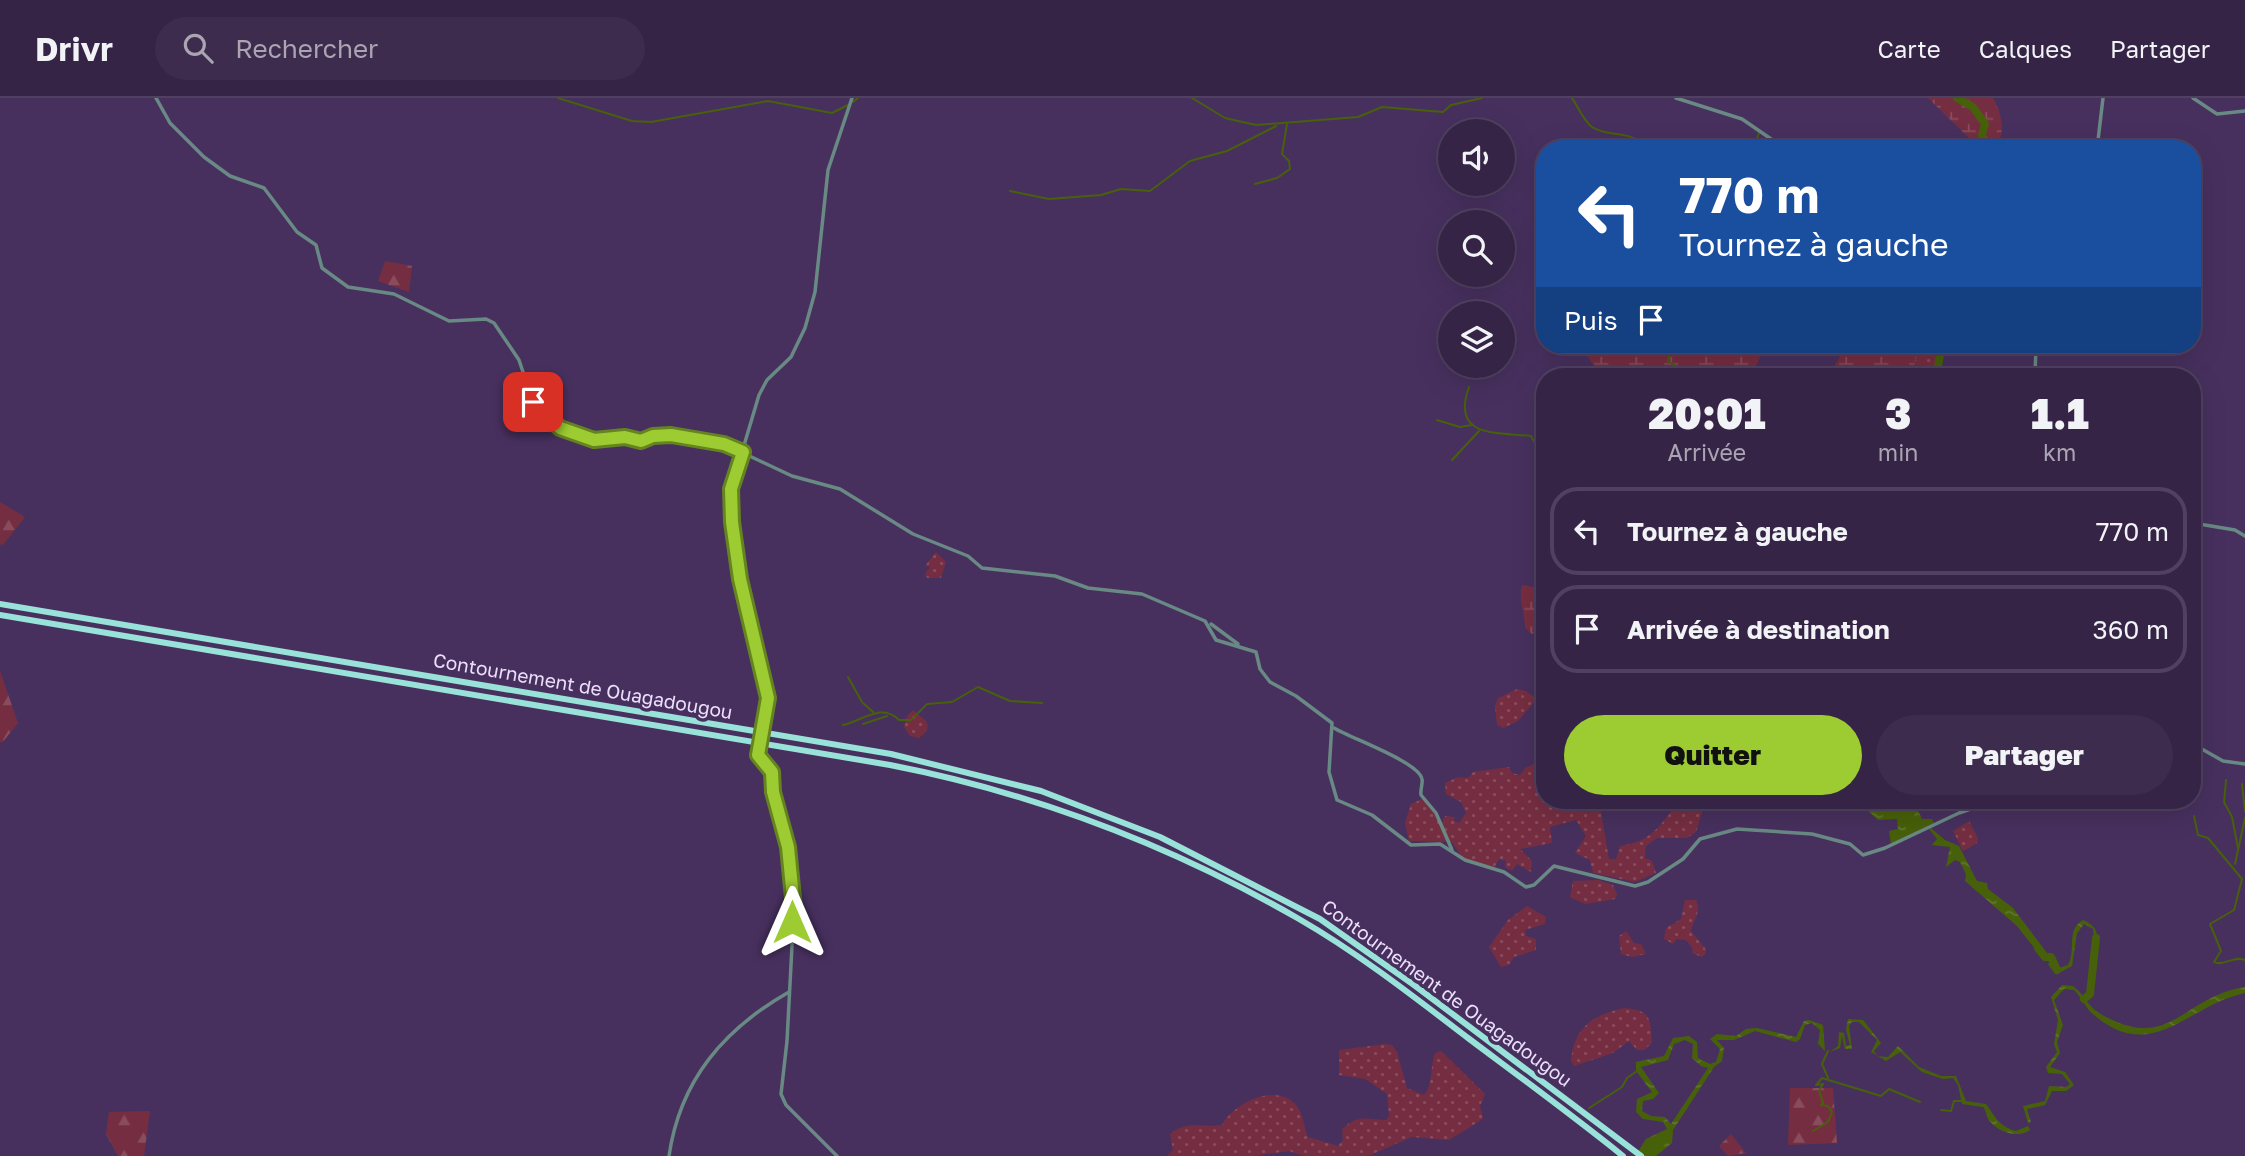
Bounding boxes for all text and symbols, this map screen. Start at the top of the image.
search box [155,17,645,80]
text: Drivr [35,29,113,68]
icon: search [179,29,217,67]
text: Rechercher [235,33,378,64]
text: Carte [1877,34,1941,63]
text: Calques [1979,34,2072,63]
text: Partager [2110,34,2210,63]
map controls [1438,119,1515,378]
button: sound [1438,119,1515,196]
text: 770 m [1679,165,1819,224]
icon: left [1564,168,1655,259]
button: search [1438,210,1515,287]
text: Tournez à gauche [1679,225,1948,263]
button: layers [1438,301,1515,378]
icon: arrive [1632,301,1670,339]
text: Puis [1564,305,1618,336]
pin [503,372,563,432]
icon: arrive [514,383,552,421]
text: 20:01 [1648,388,1766,438]
text: 3 [1885,388,1911,438]
text: 1.1 [2031,388,2089,438]
text: Arrivée [1668,438,1746,466]
text: min [1878,438,1918,466]
text: km [2043,438,2076,466]
icon: left [1568,512,1606,550]
text: Tournez à gauche [1627,516,1848,547]
text: 770 m [2096,516,2169,547]
icon: arrive [1568,610,1606,648]
text: Arrivée à destination [1627,614,1890,645]
text: 360 m [2092,614,2169,645]
street label: Contournement de Ouagadougou [432,648,734,723]
button: Quitter [1564,715,1862,795]
button: Partager [1876,715,2173,795]
position arrow [755,885,829,959]
street label: Contournement de Ouagadougou [1318,894,1577,1091]

